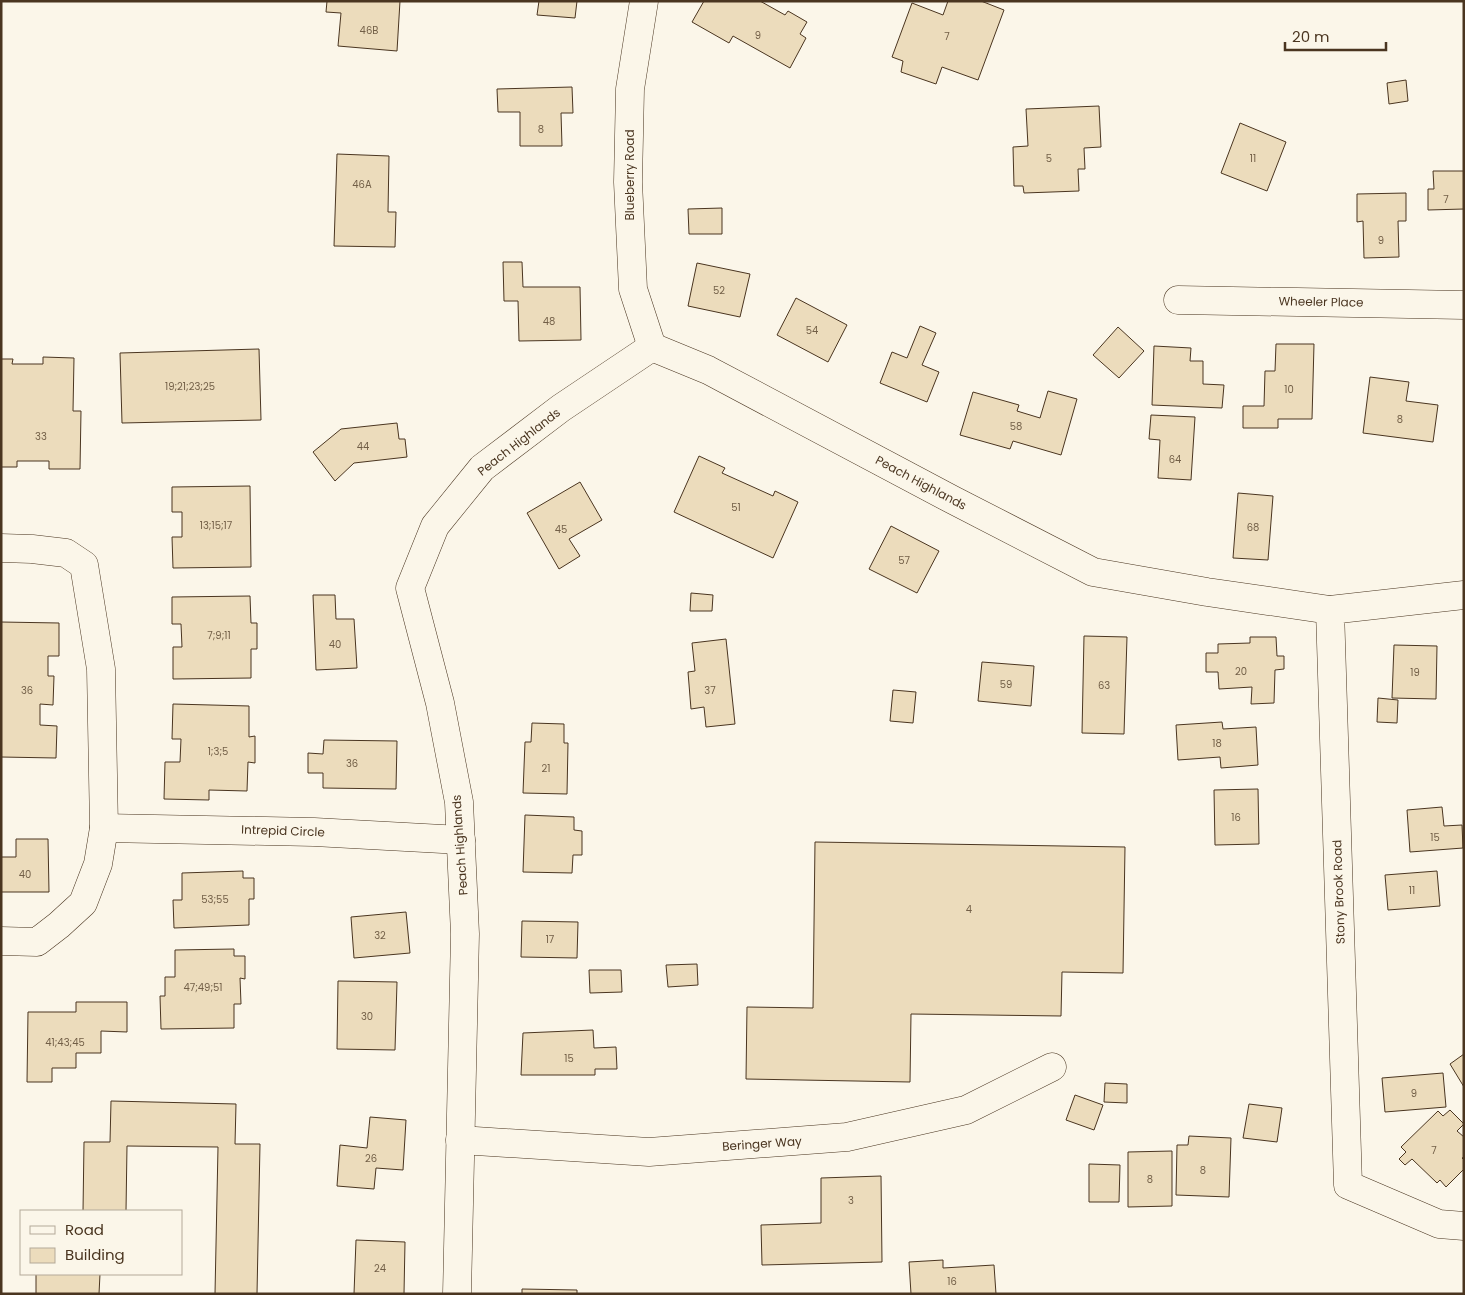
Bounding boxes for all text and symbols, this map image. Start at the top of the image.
scale bar [1285,20,1386,52]
house number: 46B [360,23,378,38]
text: 20 m [1292,26,1330,47]
house number: 9 [755,28,761,43]
house number: 7 [944,29,950,44]
house number: 8 [538,122,544,137]
street label: Blueberry Road [621,129,638,221]
house number: 5 [1046,151,1052,166]
house number: 11 [1250,151,1256,166]
house number: 46A [352,177,372,192]
house number: 7 [1443,192,1449,207]
house number: 9 [1378,233,1384,248]
house number: 52 [713,283,725,298]
street label: Wheeler Place [1278,292,1364,311]
house number: 48 [543,314,555,329]
house number: 54 [806,323,818,338]
house number: 19;21;23;25 [165,379,215,394]
house number: 10 [1284,382,1294,397]
street label: Peach Highlands [474,404,564,479]
house number: 8 [1397,412,1403,427]
house number: 58 [1010,419,1022,434]
house number: 33 [35,429,47,444]
house number: 44 [357,439,369,454]
street label: Peach Highlands [873,451,970,514]
house number: 64 [1169,452,1181,467]
house number: 51 [731,500,741,515]
house number: 13;15;17 [200,518,233,533]
house number: 68 [1247,520,1259,535]
house number: 45 [555,522,567,537]
house number: 57 [898,553,910,568]
house number: 7;9;11 [207,628,231,643]
house number: 40 [329,637,341,652]
house number: 20 [1235,664,1247,679]
house number: 19 [1410,665,1420,680]
house number: 59 [1000,677,1012,692]
house number: 63 [1098,678,1110,693]
house number: 36 [21,683,33,698]
house number: 37 [704,683,716,698]
house number: 18 [1212,736,1222,751]
house number: 1;3;5 [208,744,228,759]
house number: 36 [346,756,358,771]
house number: 21 [542,761,550,776]
street label: Peach Highlands [448,794,471,896]
house number: 16 [1231,810,1241,825]
street label: Intrepid Circle [241,821,325,840]
house number: 15 [1430,830,1440,845]
street label: Stony Brook Road [1328,839,1349,945]
house number: 40 [19,867,31,882]
house number: 11 [1409,883,1415,898]
house number: 53;55 [201,892,229,907]
house number: 4 [966,902,972,917]
house number: 32 [374,928,386,943]
house number: 17 [546,932,555,947]
house number: 47;49;51 [183,980,223,995]
house number: 30 [361,1009,373,1024]
house number: 41;43;45 [45,1035,85,1050]
house number: 15 [564,1051,574,1066]
house number: 9 [1411,1086,1417,1101]
street label: Beringer Way [722,1132,803,1155]
house number: 7 [1431,1143,1437,1158]
house number: 26 [365,1151,377,1166]
house number: 8 [1200,1163,1206,1178]
house number: 8 [1147,1172,1153,1187]
house number: 3 [848,1193,854,1208]
legend [20,1210,182,1275]
text: Road [65,1219,104,1240]
text: Building [65,1244,125,1265]
house number: 24 [374,1261,386,1276]
house number: 16 [947,1274,957,1289]

